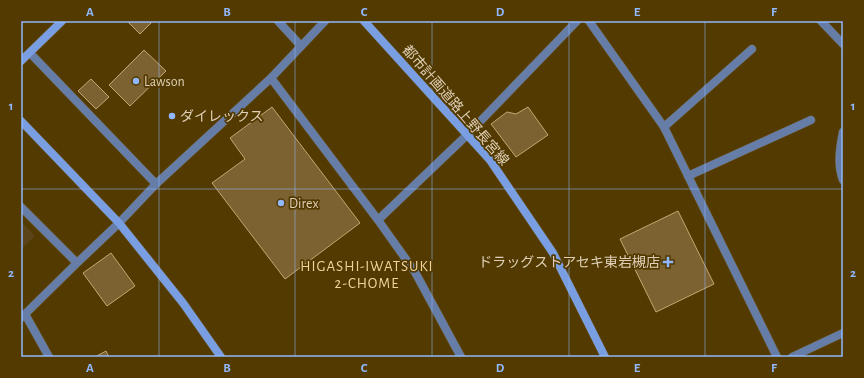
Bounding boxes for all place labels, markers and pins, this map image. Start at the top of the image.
place label: Lawson [144,75,185,89]
marker: Lawson [131,76,141,86]
place label: ダイレックス [180,109,264,124]
marker: ダイレックス [167,111,177,121]
place label: Direx [289,197,318,211]
marker: Direx [276,198,286,208]
place label: ドラッグストアセキ東岩槻店 [478,255,660,270]
marker: ドラッグストアセキ東岩槻店 [663,257,673,267]

